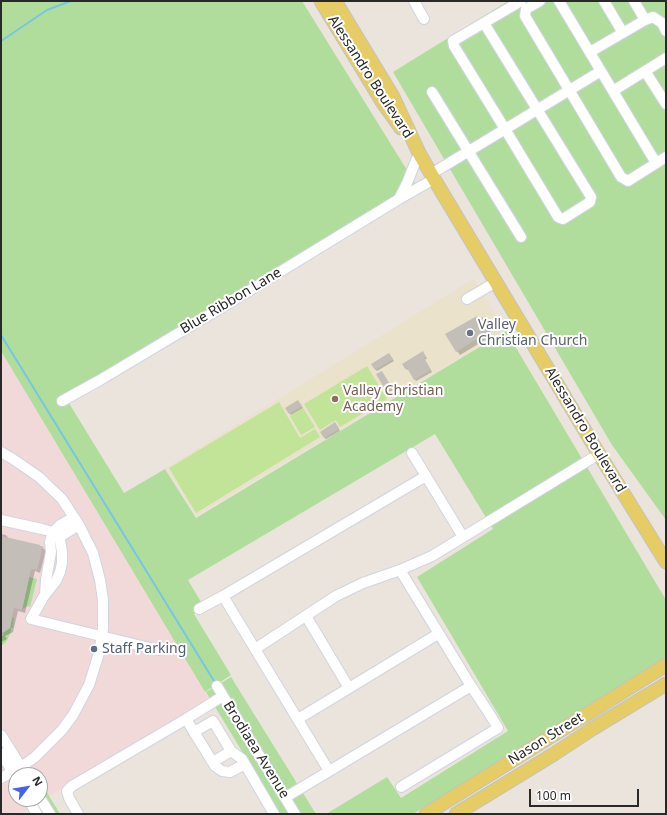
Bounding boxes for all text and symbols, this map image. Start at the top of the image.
street label: Alessandro Boulevard [324,12,416,142]
street label: Blue Ribbon Lane [177,264,285,338]
place label: Valley Christian Church [478,317,587,350]
marker: Valley Christian Church [465,328,475,338]
street label: Alessandro Boulevard [541,364,629,496]
place label: Valley Christian Academy [343,383,443,416]
marker: Valley Christian Academy [330,394,340,404]
place label: Staff Parking [102,641,186,657]
marker: Staff Parking [89,644,99,654]
street label: Brodiaea Avenue [219,698,293,802]
street label: Nason Street [505,709,587,769]
north arrow [8,767,48,807]
text: N [29,773,47,789]
scale bar [531,781,641,807]
text: 100 m [536,787,571,804]

